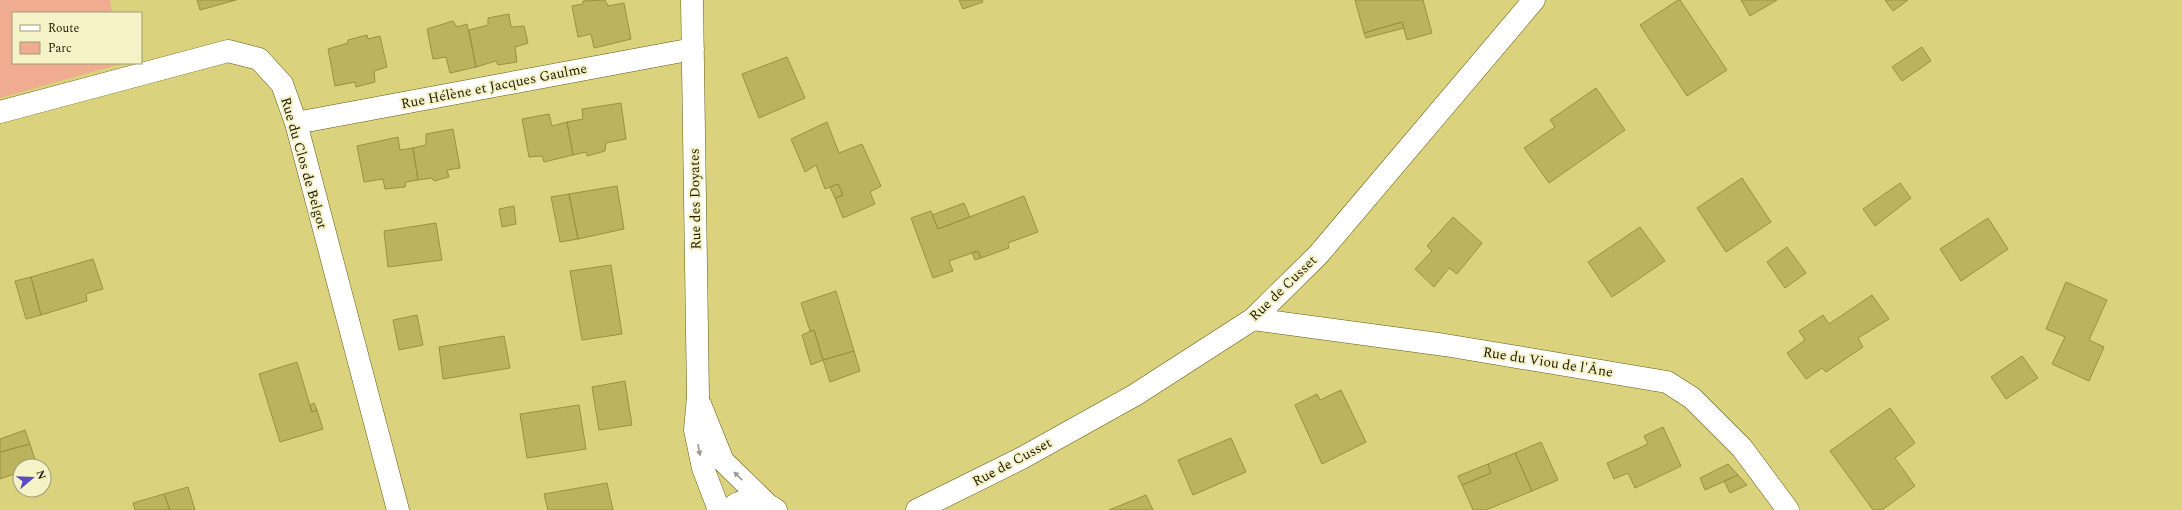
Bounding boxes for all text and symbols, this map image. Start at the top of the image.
legend [12,12,142,64]
text: Route [48,19,79,38]
text: Parc [48,39,72,58]
street label: Rue Hélène et Jacques Gaulme [399,58,589,114]
street label: Rue du Clos de Belgot [275,95,333,231]
street label: Rue des Doyates [684,148,706,250]
street label: Rue de Cusset [1244,250,1322,326]
street label: Rue du Viou de l'Âne [1481,341,1615,383]
street label: Rue de Cusset [969,432,1055,492]
one-way arrow [697,443,703,456]
north arrow [12,458,52,498]
text: N [31,468,50,482]
one-way arrow [733,471,743,481]

